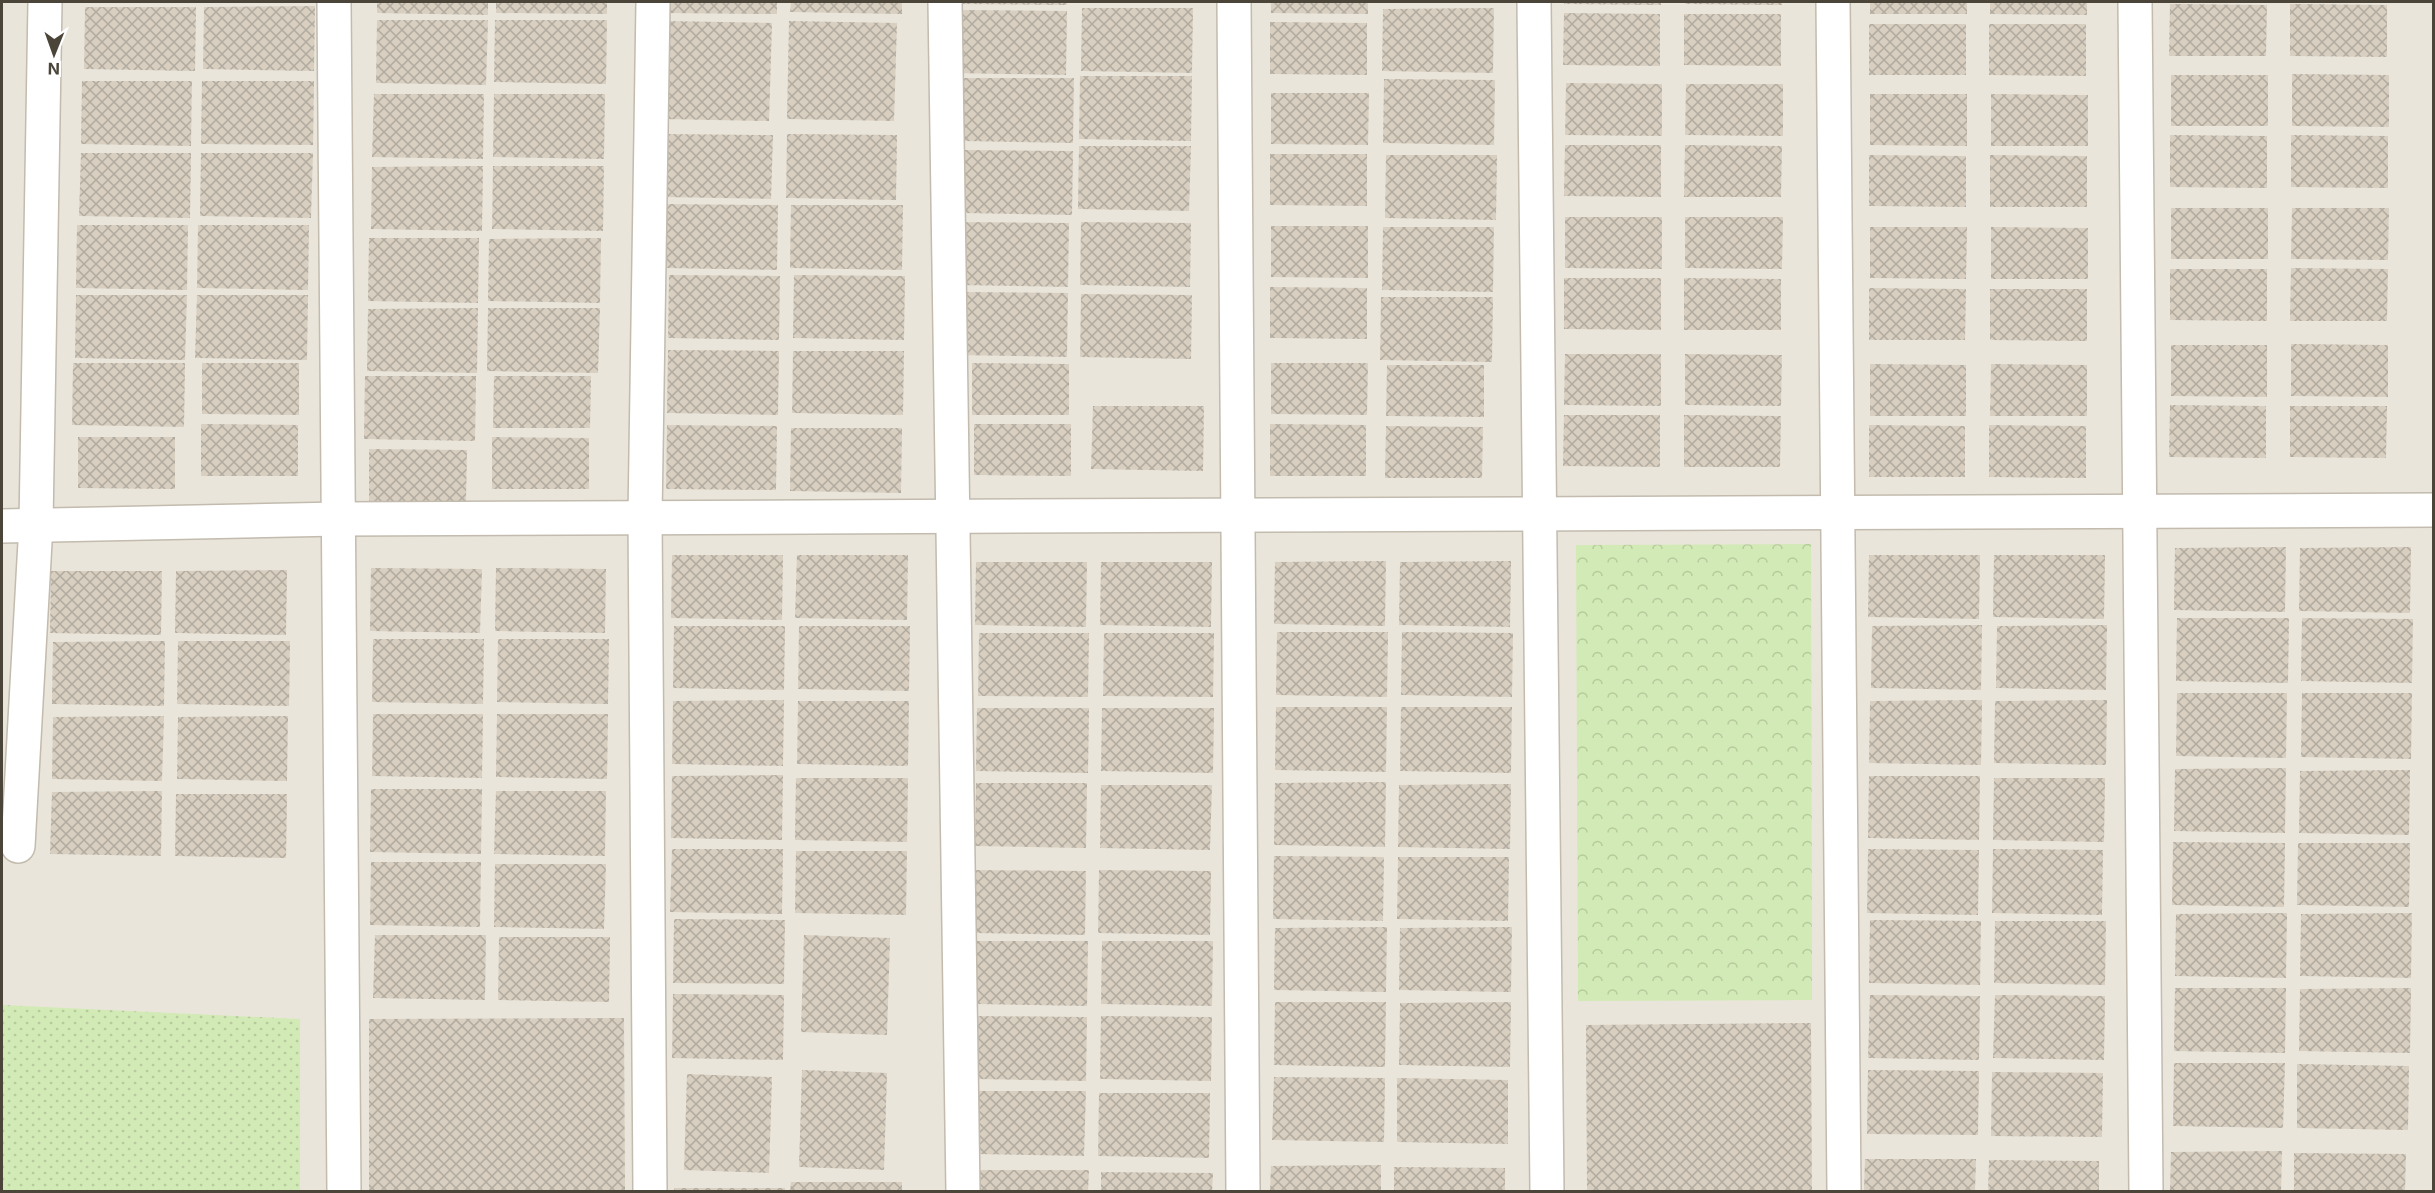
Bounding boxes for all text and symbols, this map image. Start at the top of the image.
north arrow [24,24,84,84]
text: N [47,59,60,79]

